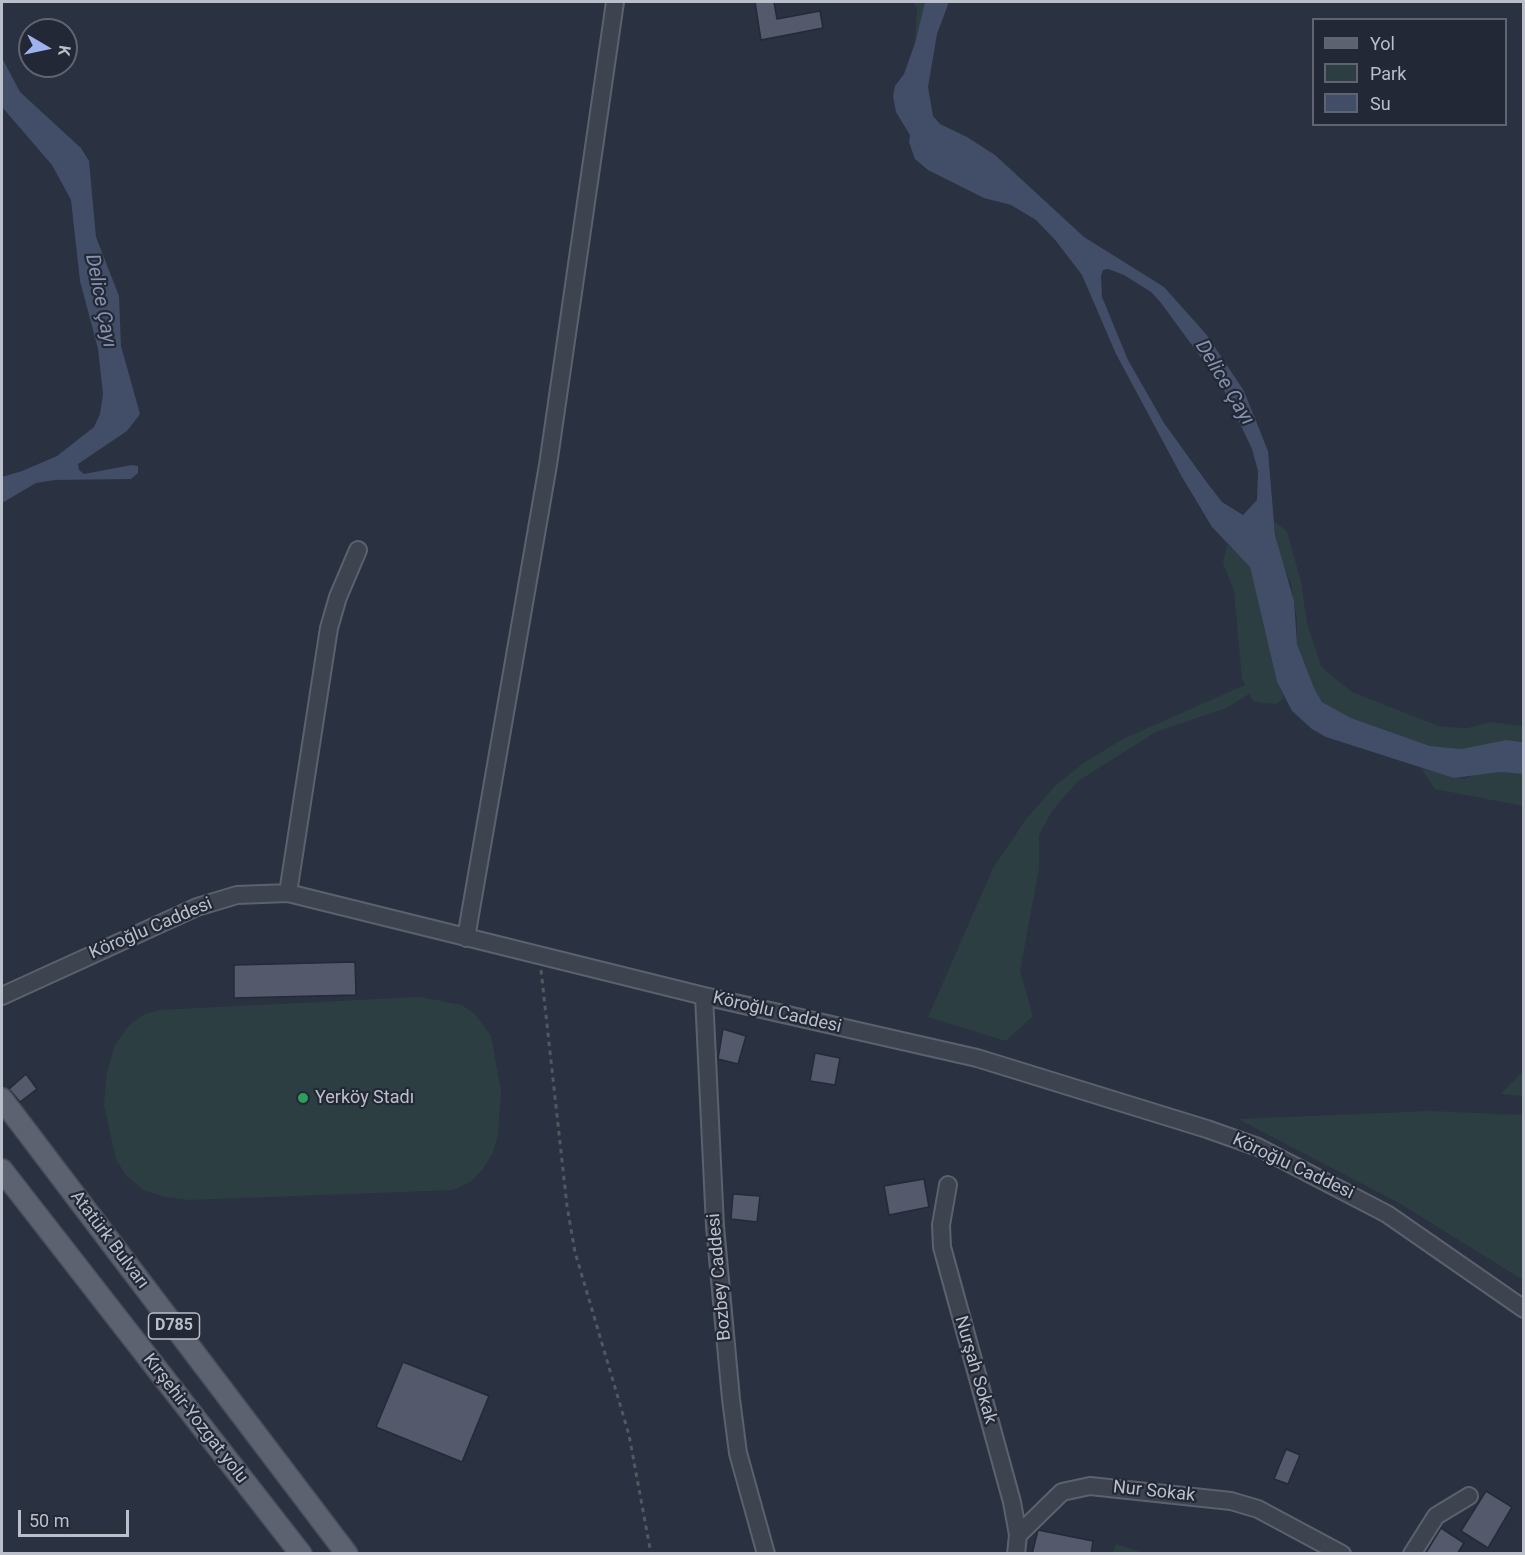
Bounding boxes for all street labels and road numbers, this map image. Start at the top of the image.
street label: Köroğlu Caddesi [86,893,216,965]
street label: Köroğlu Caddesi [711,988,843,1038]
street label: Köroğlu Caddesi [1229,1129,1357,1205]
street label: Atatürk Bulvarı [65,1187,153,1293]
street label: Bozbey Caddesi [704,1212,736,1342]
road number: D785 [148,1313,200,1339]
street label: Nurşah Sokak [949,1314,1001,1426]
street label: Kırşehir-Yozgat yolu [138,1350,252,1488]
street label: Nur Sokak [1112,1477,1196,1507]

